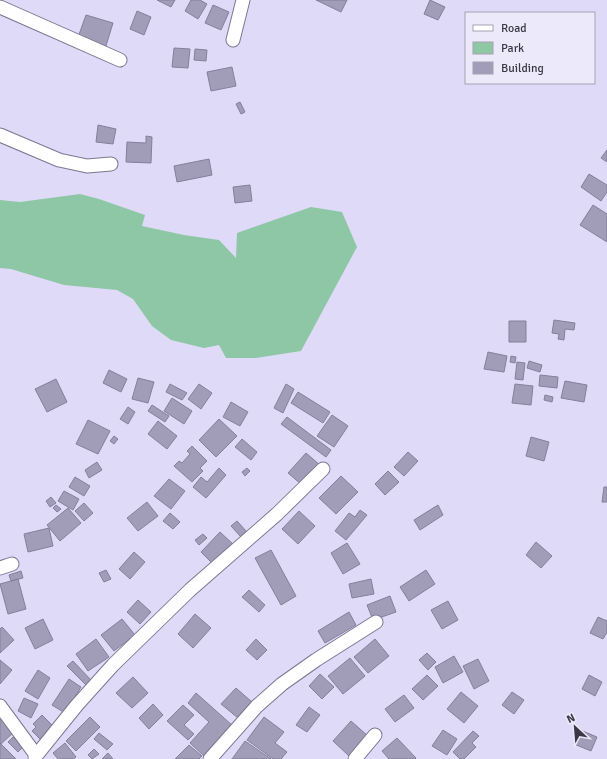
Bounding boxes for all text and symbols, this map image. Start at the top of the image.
legend [465,12,595,84]
text: Road [501,21,527,36]
text: Park [501,41,524,56]
text: Building [501,61,544,76]
north arrow [555,707,595,747]
text: N [565,711,577,726]

